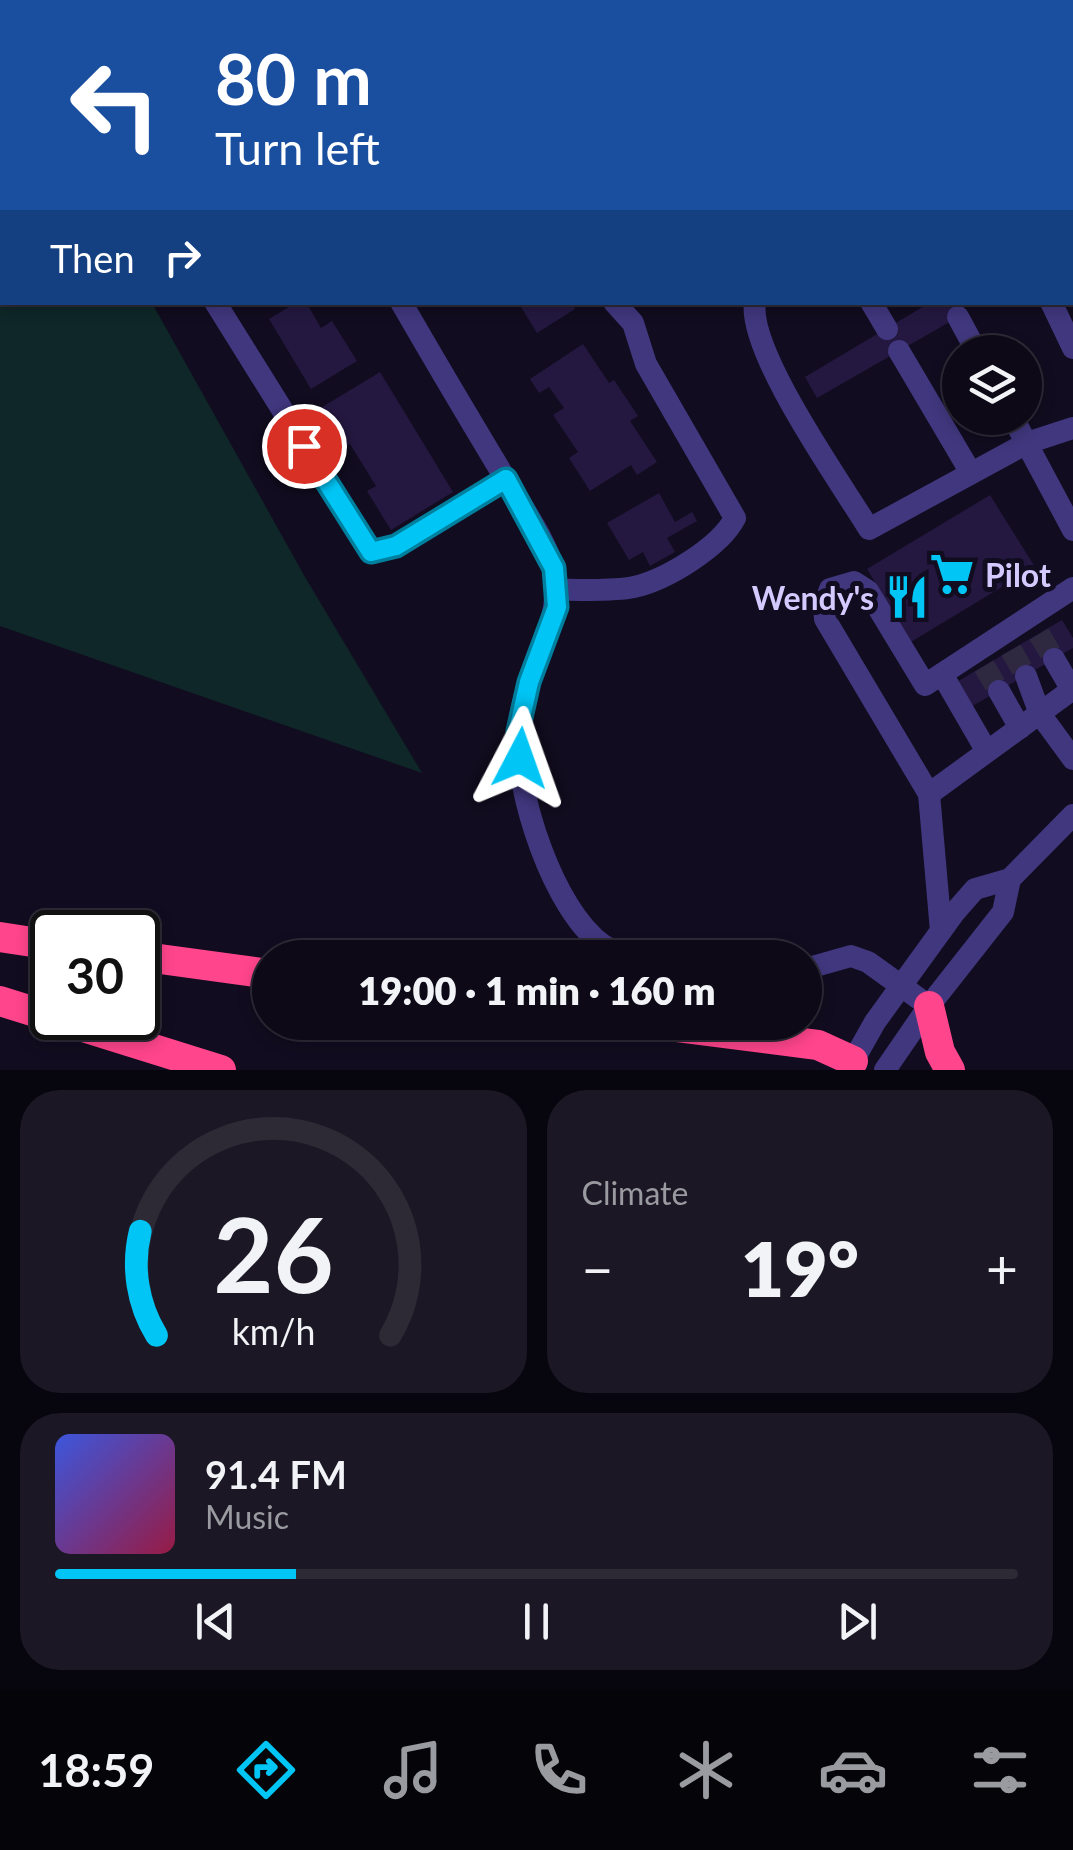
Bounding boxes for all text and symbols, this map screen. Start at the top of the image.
text: 80 m [215,36,372,120]
icon: left [50,40,180,170]
text: Turn left [215,121,380,175]
icon: right [155,230,210,285]
text: Then [50,235,135,281]
map controls [942,335,1042,435]
button: layers [942,335,1042,435]
pin [262,404,347,489]
icon: arrive [277,419,332,474]
supermarket icon: Pilot [928,550,976,598]
place label: Pilot [985,555,1051,594]
restaurant icon: Wendy's [883,573,931,621]
place label: Wendy's [752,578,874,617]
position arrow [468,706,572,810]
speed limit sign: 30 [30,910,160,1040]
text: 19:00 · 1 min · 160 m [358,967,716,1013]
text: Climate [582,1173,688,1212]
text: 26 [213,1190,334,1315]
text: 19° [741,1223,859,1313]
text: − [582,1235,613,1301]
text: + [986,1235,1018,1301]
text: km/h [231,1310,315,1353]
text: 91.4 FM [205,1451,347,1497]
text: Music [205,1497,289,1536]
icon: previous [188,1594,243,1649]
icon: pause [509,1594,564,1649]
icon: next [830,1594,885,1649]
icon: directions [231,1735,301,1805]
icon: music [378,1735,448,1805]
icon: phone [524,1735,594,1805]
icon: climate [671,1735,741,1805]
icon: car [818,1735,888,1805]
icon: filters [965,1735,1035,1805]
text: 18:59 [38,1743,154,1797]

